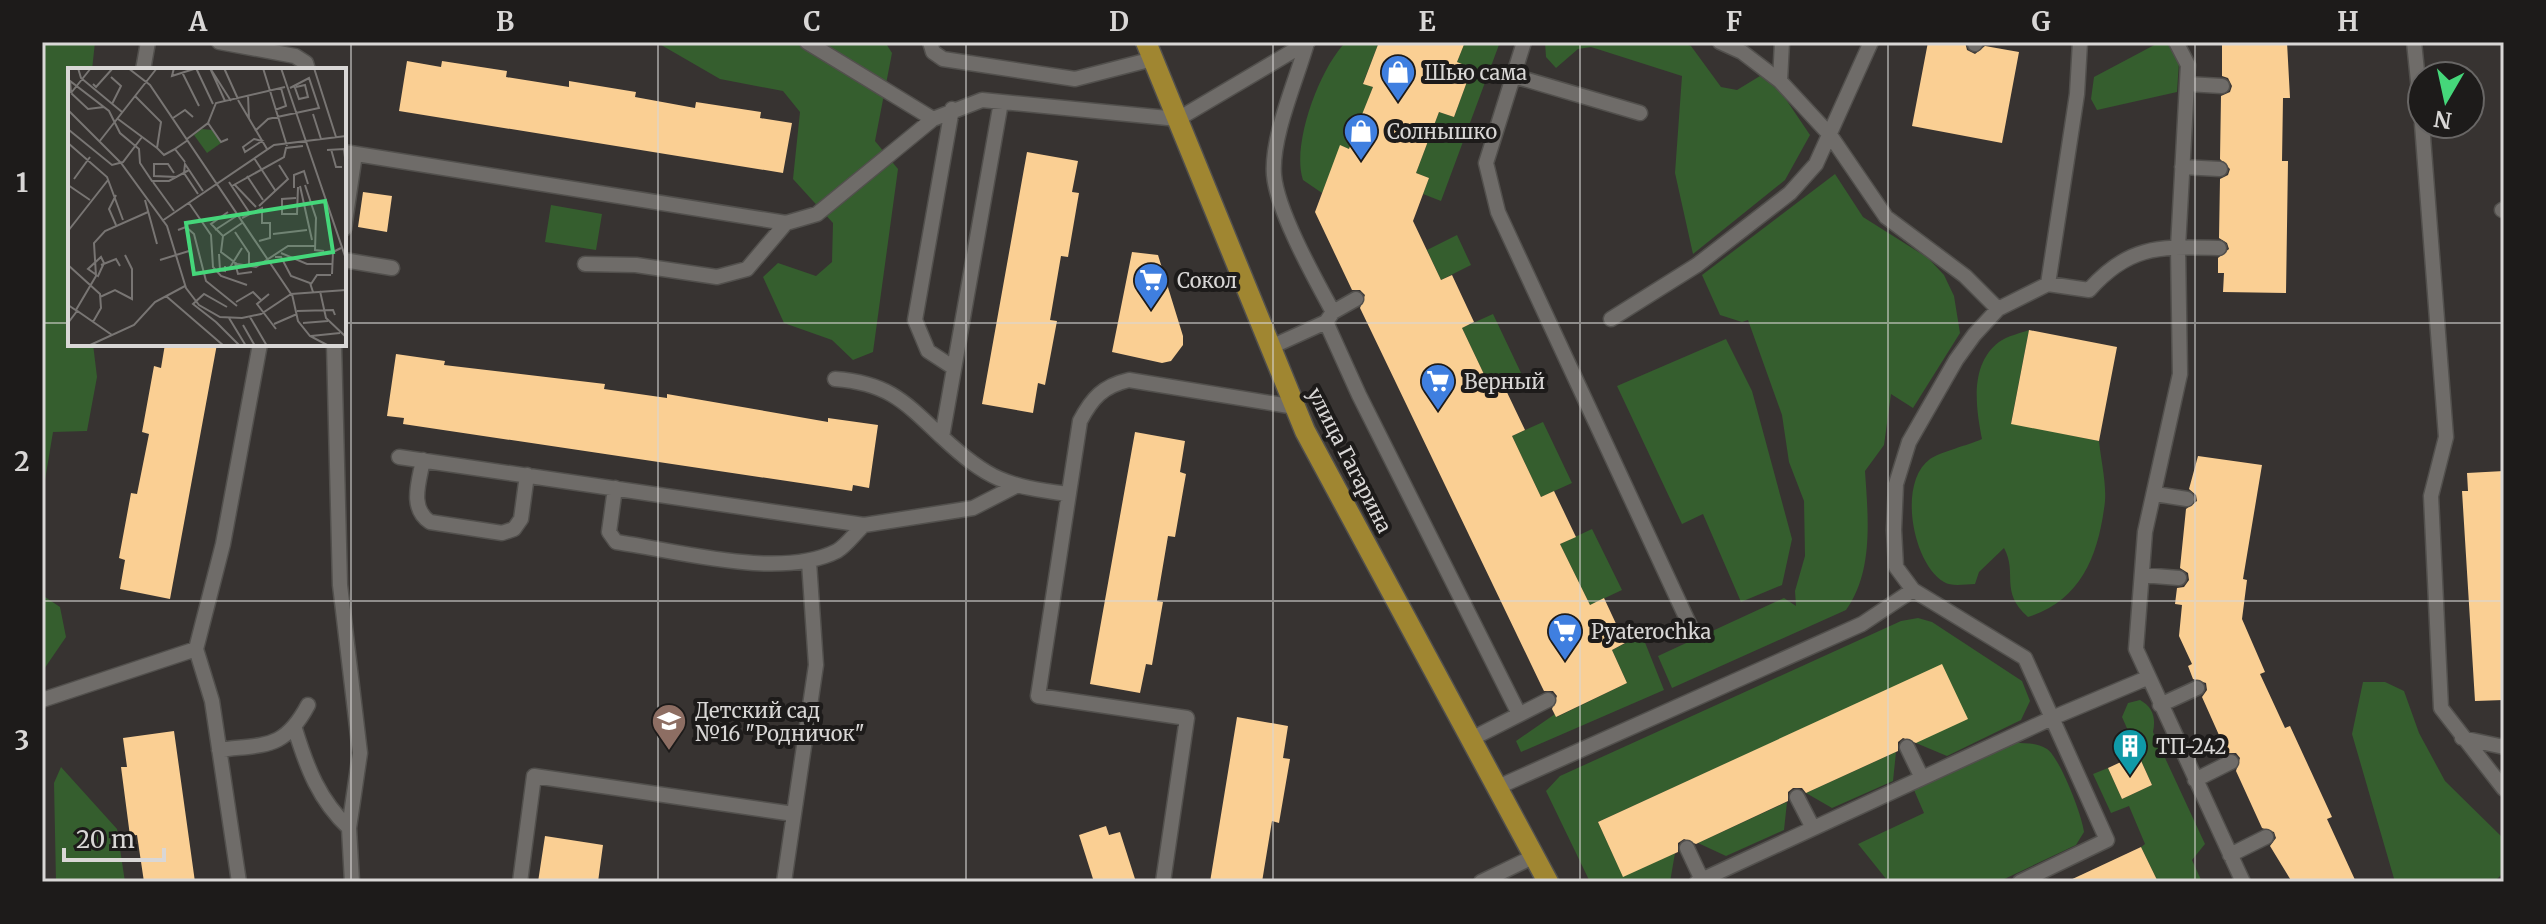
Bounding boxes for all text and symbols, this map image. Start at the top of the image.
text: A [188,5,208,38]
text: B [496,5,514,38]
text: C [803,5,821,38]
text: D [1109,5,1129,38]
text: E [1419,5,1436,38]
text: F [1726,5,1742,38]
text: G [2032,5,2051,38]
text: H [2337,5,2359,38]
shop icon: Шью сама [1379,53,1417,103]
place label: Шью сама [1424,60,1527,85]
north arrow [2406,60,2486,140]
inset map [68,68,346,346]
text: N [2431,104,2454,135]
shop icon: Солнышко [1342,112,1380,162]
place label: Солнышко [1387,119,1498,144]
text: 1 [16,166,28,199]
supermarket icon: Сокол [1132,261,1170,311]
place label: Сокол [1177,268,1237,293]
supermarket icon: Верный [1419,362,1457,412]
place label: Верный [1464,369,1545,394]
street label: улица Гагарина [1303,383,1398,537]
text: 2 [14,445,30,478]
supermarket icon: Pyaterochka [1546,612,1584,662]
place label: Pyaterochka [1591,619,1711,644]
place label: Детский сад №16 "Родничок" [695,698,865,746]
school or university icon: Детский сад №16 "Родничок" [650,702,688,752]
text: 3 [15,724,29,757]
building icon: ТП-242 [2111,727,2149,777]
place label: ТП-242 [2156,734,2227,759]
scale bar [64,812,164,862]
text: 20 m [76,824,135,855]

